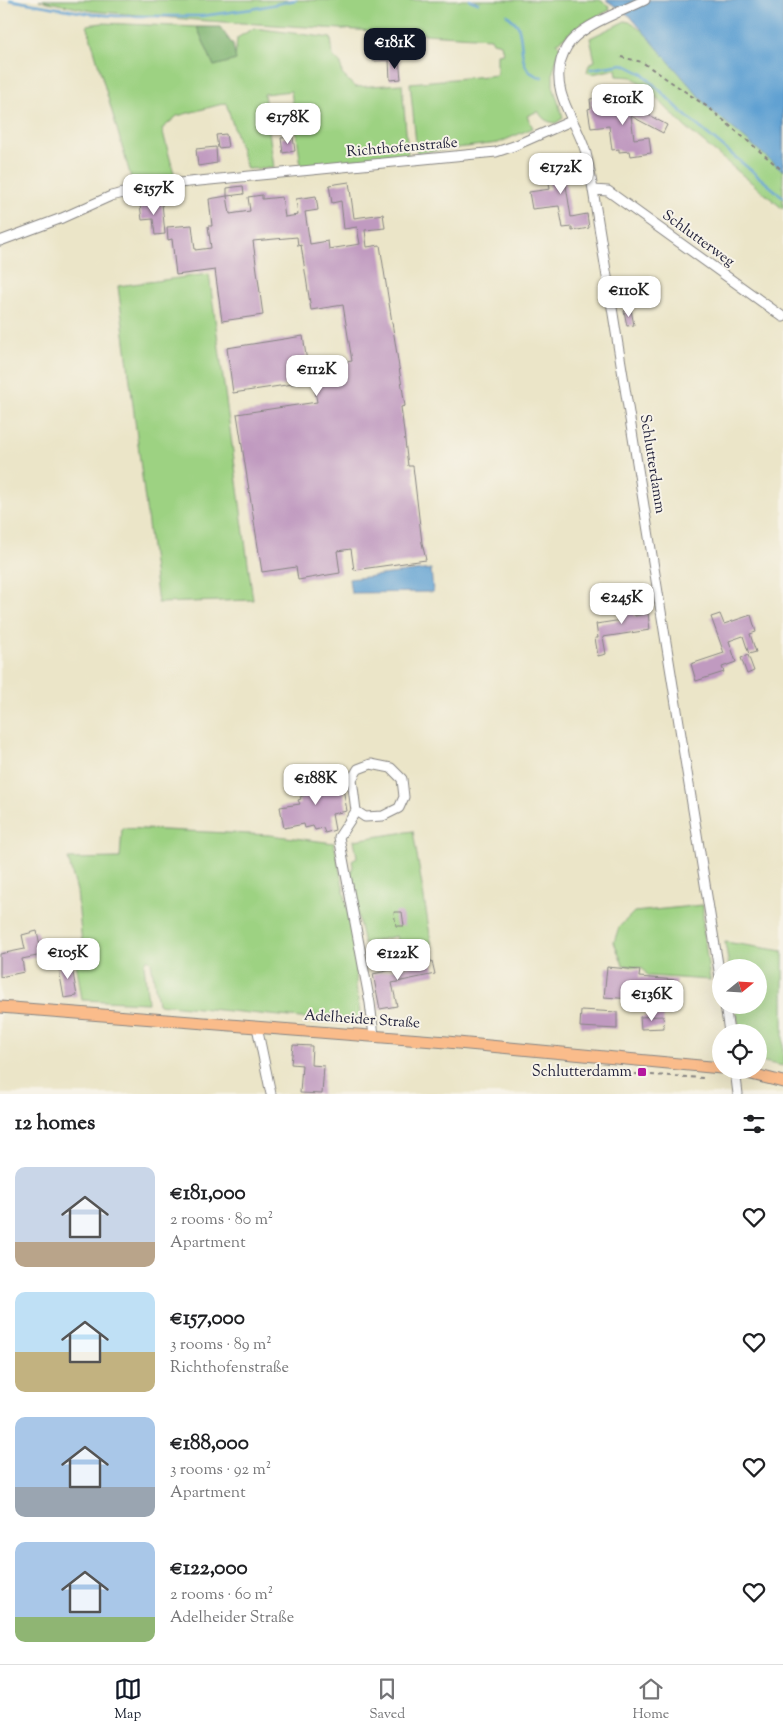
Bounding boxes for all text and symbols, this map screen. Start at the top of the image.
pin: €181K [360,28,430,70]
text: €181K [375,32,415,55]
pin: €101K [588,84,658,126]
text: €101K [603,88,643,111]
pin: €178K [253,102,323,145]
text: €178K [267,107,309,130]
street label: Richthofenstraße [346,133,458,163]
pin: €172K [526,152,596,195]
text: €172K [540,157,582,180]
pin: €157K [119,174,189,216]
text: €157K [134,178,174,201]
street label: Schlutterweg [657,205,739,273]
pin: €110K [594,276,664,318]
text: €110K [609,280,649,303]
pin: €112K [282,354,352,397]
text: €112K [297,359,337,382]
street label: Schlutterdamm [634,413,670,516]
pin: €245K [587,582,657,625]
text: €245K [601,587,643,610]
pin: €188K [281,764,351,806]
text: €188K [295,768,337,791]
pin: €105K [33,938,103,980]
pin: €122K [363,938,433,981]
text: €105K [48,942,88,965]
text: €122K [377,943,419,966]
north arrow [712,959,768,1014]
map controls [712,959,767,1079]
pin: €136K [617,980,687,1022]
text: €136K [631,984,673,1007]
street label: Adelheider Straße [303,1005,421,1035]
button: locate [712,1024,767,1079]
place label: Schlutterdamm [532,1062,633,1083]
marker: Schlutterdamm [636,1066,648,1078]
text: 12 homes [15,1109,95,1139]
icon: filters [740,1110,768,1138]
text: €181,000 [170,1179,246,1209]
icon: home [55,1187,115,1247]
icon: heart [740,1203,768,1231]
text: 2 rooms · 80 m² [170,1209,273,1232]
text: Apartment [170,1232,246,1255]
text: €157,000 [170,1304,245,1334]
icon: home [55,1312,115,1372]
icon: heart [740,1328,768,1356]
text: 3 rooms · 89 m² [170,1334,272,1357]
text: Richthofenstraße [170,1357,289,1380]
text: €188,000 [170,1429,249,1459]
icon: home [55,1437,115,1497]
icon: heart [740,1453,768,1481]
text: 3 rooms · 92 m² [170,1459,271,1482]
text: Apartment [170,1482,246,1505]
text: €122,000 [170,1554,248,1584]
icon: home [55,1562,115,1622]
icon: heart [740,1578,768,1606]
text: 2 rooms · 60 m² [170,1584,273,1607]
text: Adelheider Straße [170,1607,294,1630]
tab: Map [114,1675,142,1725]
tab: Saved [369,1675,405,1725]
tab: Home [633,1675,669,1725]

